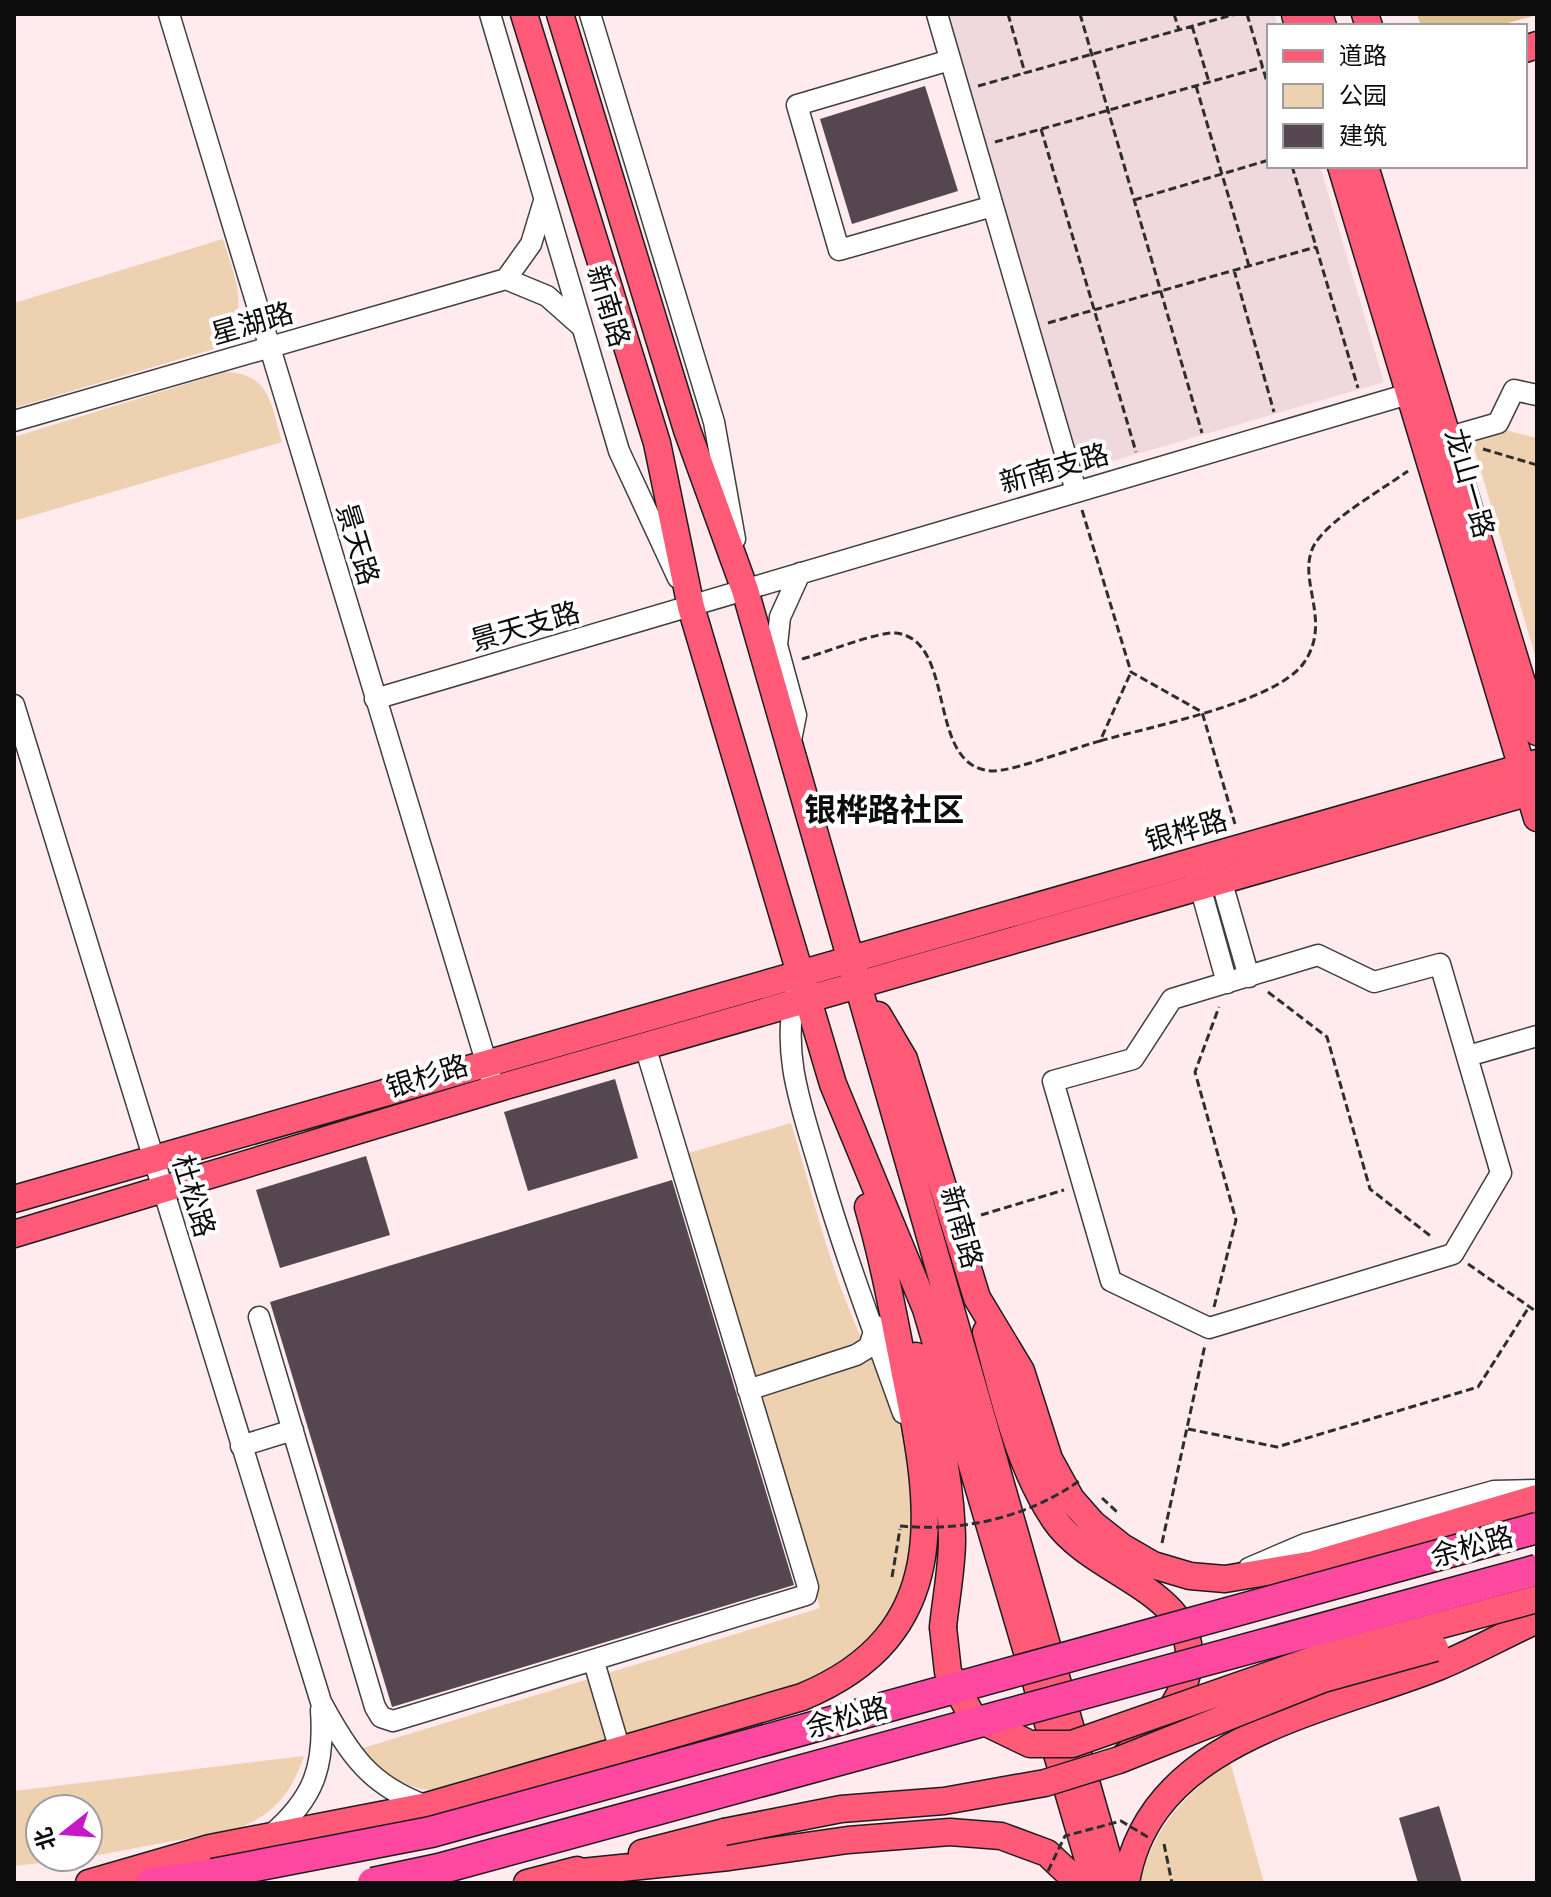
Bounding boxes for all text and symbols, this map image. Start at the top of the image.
legend [1267,24,1527,168]
text: 道路 [1339,38,1387,70]
text: 公园 [1339,78,1387,110]
text: 建筑 [1339,118,1387,150]
street label: 新南路 [580,260,640,351]
street label: 星湖路 [206,292,297,351]
street label: 龙山一路 [1438,424,1505,542]
street label: 新南支路 [995,433,1113,500]
street label: 景天路 [329,498,389,589]
street label: 景天支路 [466,591,584,658]
district label: 银桦路社区 [804,786,964,829]
street label: 银桦路 [1140,799,1231,858]
street label: 银杉路 [381,1045,472,1105]
street label: 杜松路 [165,1150,225,1241]
street label: 新南路 [934,1181,993,1272]
street label: 余松路 [1426,1516,1517,1573]
street label: 余松路 [801,1687,892,1744]
north arrow [24,1793,104,1873]
text: 北 [26,1824,61,1854]

